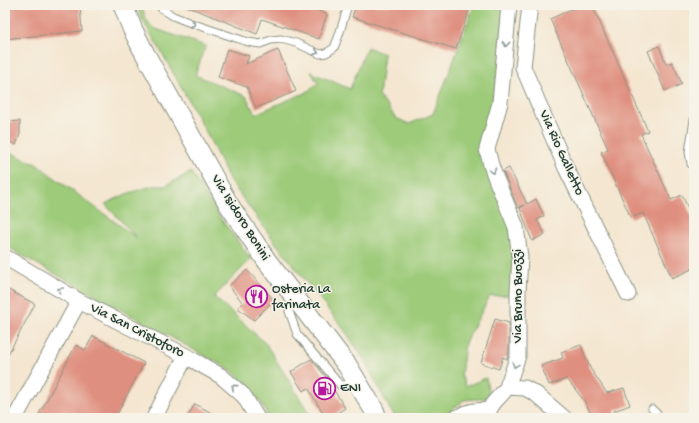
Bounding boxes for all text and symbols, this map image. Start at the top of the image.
one-way arrow [189,19,196,28]
one-way arrow [501,41,510,47]
one-way arrow [313,47,320,56]
street label: Via Rio Galletto [534,107,587,198]
one-way arrow [488,167,497,174]
street label: Via Isidoro Bonini [206,171,273,264]
street label: Via Bruno Buozzi [510,249,527,344]
place label: Osteria La farinata [271,281,332,314]
restaurant icon: Osteria La farinata [244,284,270,310]
one-way arrow [57,287,64,294]
street label: Via San Cristoforo [86,299,187,362]
one-way arrow [511,362,519,369]
fuel station icon: ENI [311,375,337,401]
place label: ENI [340,380,361,397]
one-way arrow [231,385,239,392]

